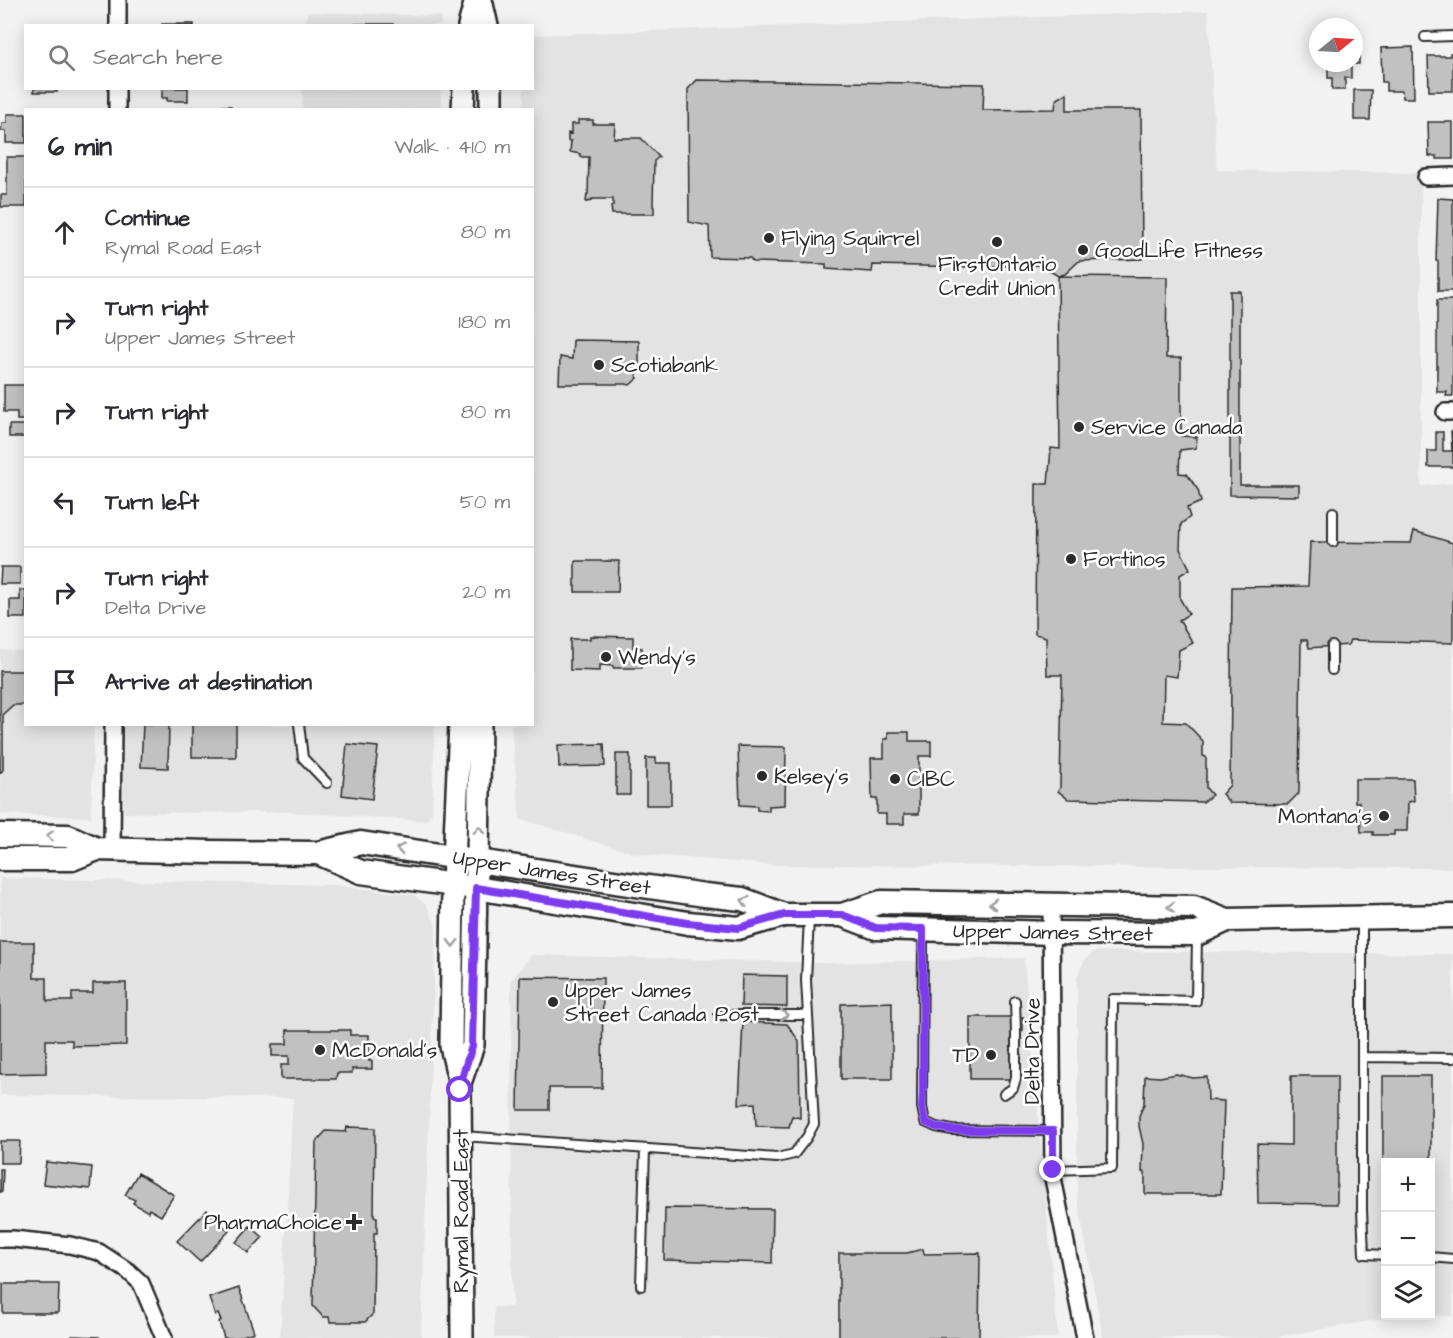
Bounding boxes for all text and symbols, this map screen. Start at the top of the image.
north arrow [1309,18,1363,72]
search box [24,24,534,90]
icon: search [45,41,78,74]
text: Search here [93,42,223,73]
text: 6 min [48,129,112,165]
text: Walk · 410 m [394,133,510,161]
text: Continue [105,203,190,234]
icon: ahead [48,216,81,249]
text: 80 m [461,218,510,246]
place label: Flying Squirrel [781,224,919,255]
marker: Flying Squirrel [762,231,776,245]
text: Rymal Road East [105,234,261,262]
marker: FirstOntario Credit Union [990,235,1004,249]
place label: GoodLife Fitness [1095,236,1263,265]
marker: GoodLife Fitness [1076,243,1090,257]
place label: FirstOntario Credit Union [938,250,1057,303]
text: Turn right [105,293,208,324]
icon: right [48,306,81,339]
text: 180 m [458,308,510,336]
text: Upper James Street [105,324,295,352]
place label: Scotiabank [611,351,718,380]
marker: Scotiabank [592,358,606,372]
icon: right [48,396,81,429]
text: Turn right [105,397,208,428]
text: 80 m [461,398,510,426]
place label: Service Canada [1091,413,1243,442]
marker: Service Canada [1072,420,1086,434]
icon: left [48,486,81,519]
text: Turn left [105,487,199,518]
text: 50 m [460,488,510,516]
place label: Fortinos [1083,545,1165,574]
marker: Fortinos [1064,552,1078,566]
text: Turn right [105,563,208,594]
icon: right [48,576,81,609]
text: 20 m [462,578,510,606]
text: Delta Drive [105,594,206,622]
place label: Wendy's [618,643,696,674]
marker: Wendy's [599,650,613,664]
icon: arrive [48,666,81,699]
text: Arrive at destination [105,667,312,698]
place label: Kelsey's [774,762,849,793]
place label: CIBC [907,765,955,794]
marker: Kelsey's [755,769,769,783]
marker: CIBC [888,772,902,786]
place label: Montana's [1278,802,1372,831]
marker: Montana's [1377,809,1391,823]
one-way arrow [473,825,485,834]
one-way arrow [45,829,54,842]
one-way arrow [395,843,404,855]
street label: Upper James Street [451,843,653,904]
one-way arrow [740,896,751,908]
one-way arrow [988,898,997,910]
one-way arrow [1167,901,1176,913]
street label: Upper James Street [953,916,1154,950]
one-way arrow [446,939,459,948]
place label: Upper James Street Canada Post [565,976,760,1029]
marker: Upper James Street Canada Post [546,995,560,1009]
street label: Delta Drive [1018,998,1047,1104]
one-way arrow [780,1009,789,1021]
place label: McDonald's [332,1036,437,1065]
place label: TD [952,1041,979,1070]
marker: McDonald's [313,1043,327,1057]
marker: TD [984,1048,998,1062]
route start [446,1076,472,1102]
street label: Rymal Road East [447,1128,478,1293]
route end [1039,1156,1065,1182]
map controls [1381,1158,1435,1320]
button: + [1381,1158,1435,1212]
place label: PharmaChoice [204,1208,342,1237]
button: − [1381,1212,1435,1266]
marker: PharmaChoice [347,1215,361,1229]
button: layers [1381,1266,1435,1320]

